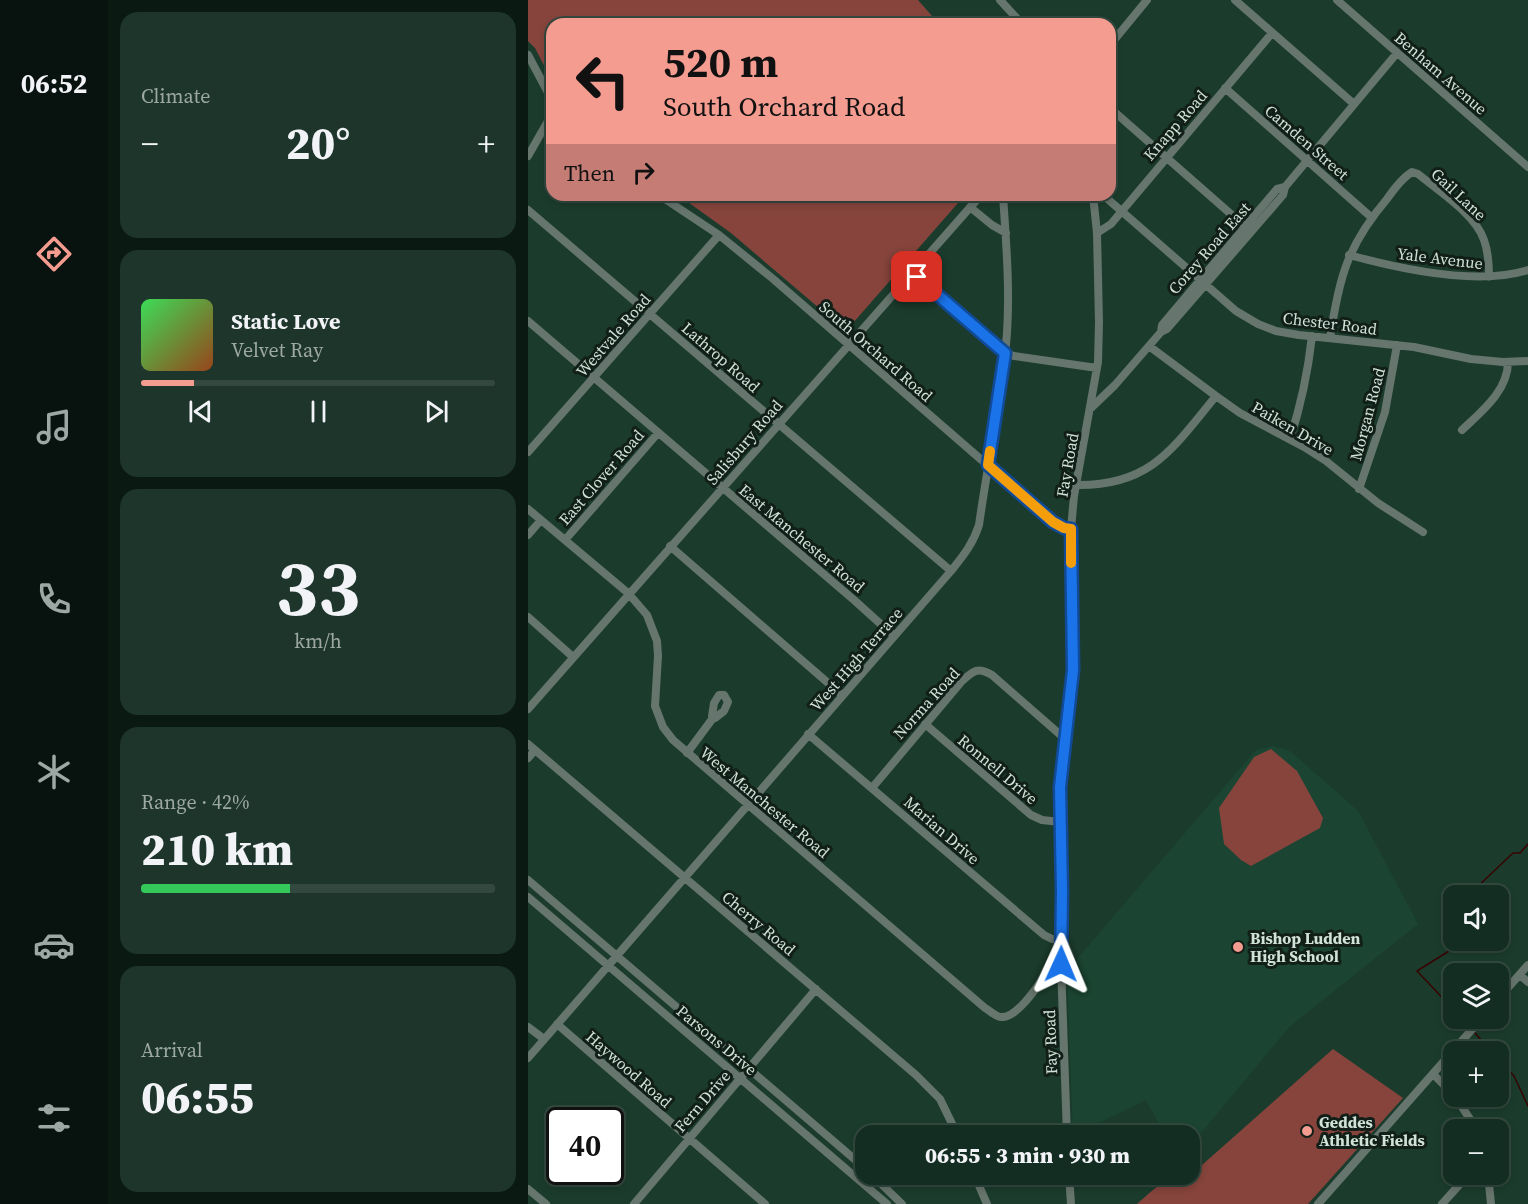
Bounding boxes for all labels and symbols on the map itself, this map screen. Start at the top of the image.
street label: Benham Avenue [1390,27,1492,119]
street label: Knapp Road [1138,85,1212,165]
street label: Camden Street [1260,99,1354,185]
street label: Gail Lane [1427,163,1491,225]
street label: Corey Road East [1163,197,1256,299]
street label: Yale Avenue [1396,242,1484,274]
pin [891,251,942,302]
street label: Westvale Road [571,289,655,381]
street label: South Orchard Road [815,296,937,406]
street label: Chester Road [1282,306,1378,340]
street label: Lathrop Road [677,317,765,397]
street label: Morgan Road [1344,365,1390,463]
street label: Salisbury Road [701,395,787,489]
street label: Paiken Drive [1248,396,1338,460]
street label: East Clover Road [553,425,649,529]
street label: Fay Road [1051,431,1083,499]
street label: East Manchester Road [734,479,870,597]
street label: West High Terrace [805,602,907,716]
street label: Norma Road [888,662,964,744]
street label: Ronnell Drive [953,729,1043,809]
street label: West Manchester Road [696,741,834,863]
street label: Marian Drive [899,791,985,869]
street label: Cherry Road [718,886,800,960]
place label: Bishop Ludden High School [1250,927,1360,967]
position arrow [1029,932,1093,996]
marker: Bishop Ludden High School [1231,940,1245,954]
street label: Parsons Drive [672,1000,762,1080]
street label: Fay Road [1038,1009,1062,1075]
street label: Haywood Road [581,1026,677,1112]
street label: Fern Drive [669,1065,735,1137]
speed limit sign: 40 [546,1107,624,1185]
place label: Geddes Athletic Fields [1319,1111,1425,1151]
marker: Geddes Athletic Fields [1300,1124,1314,1138]

